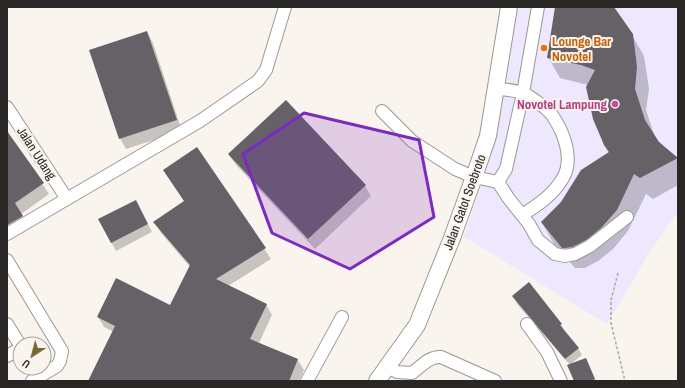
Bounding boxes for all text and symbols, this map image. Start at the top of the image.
place label: Lounge Bar Novotel [552,33,612,65]
marker: Lounge Bar Novotel [539,43,549,53]
place label: Novotel Lampung [517,96,607,113]
marker: Novotel Lampung [610,99,620,109]
street label: Jalan Udang [13,124,60,183]
street label: Jalan Gatot Soebroto [439,152,490,252]
north arrow [12,336,52,376]
text: U [19,357,33,372]

